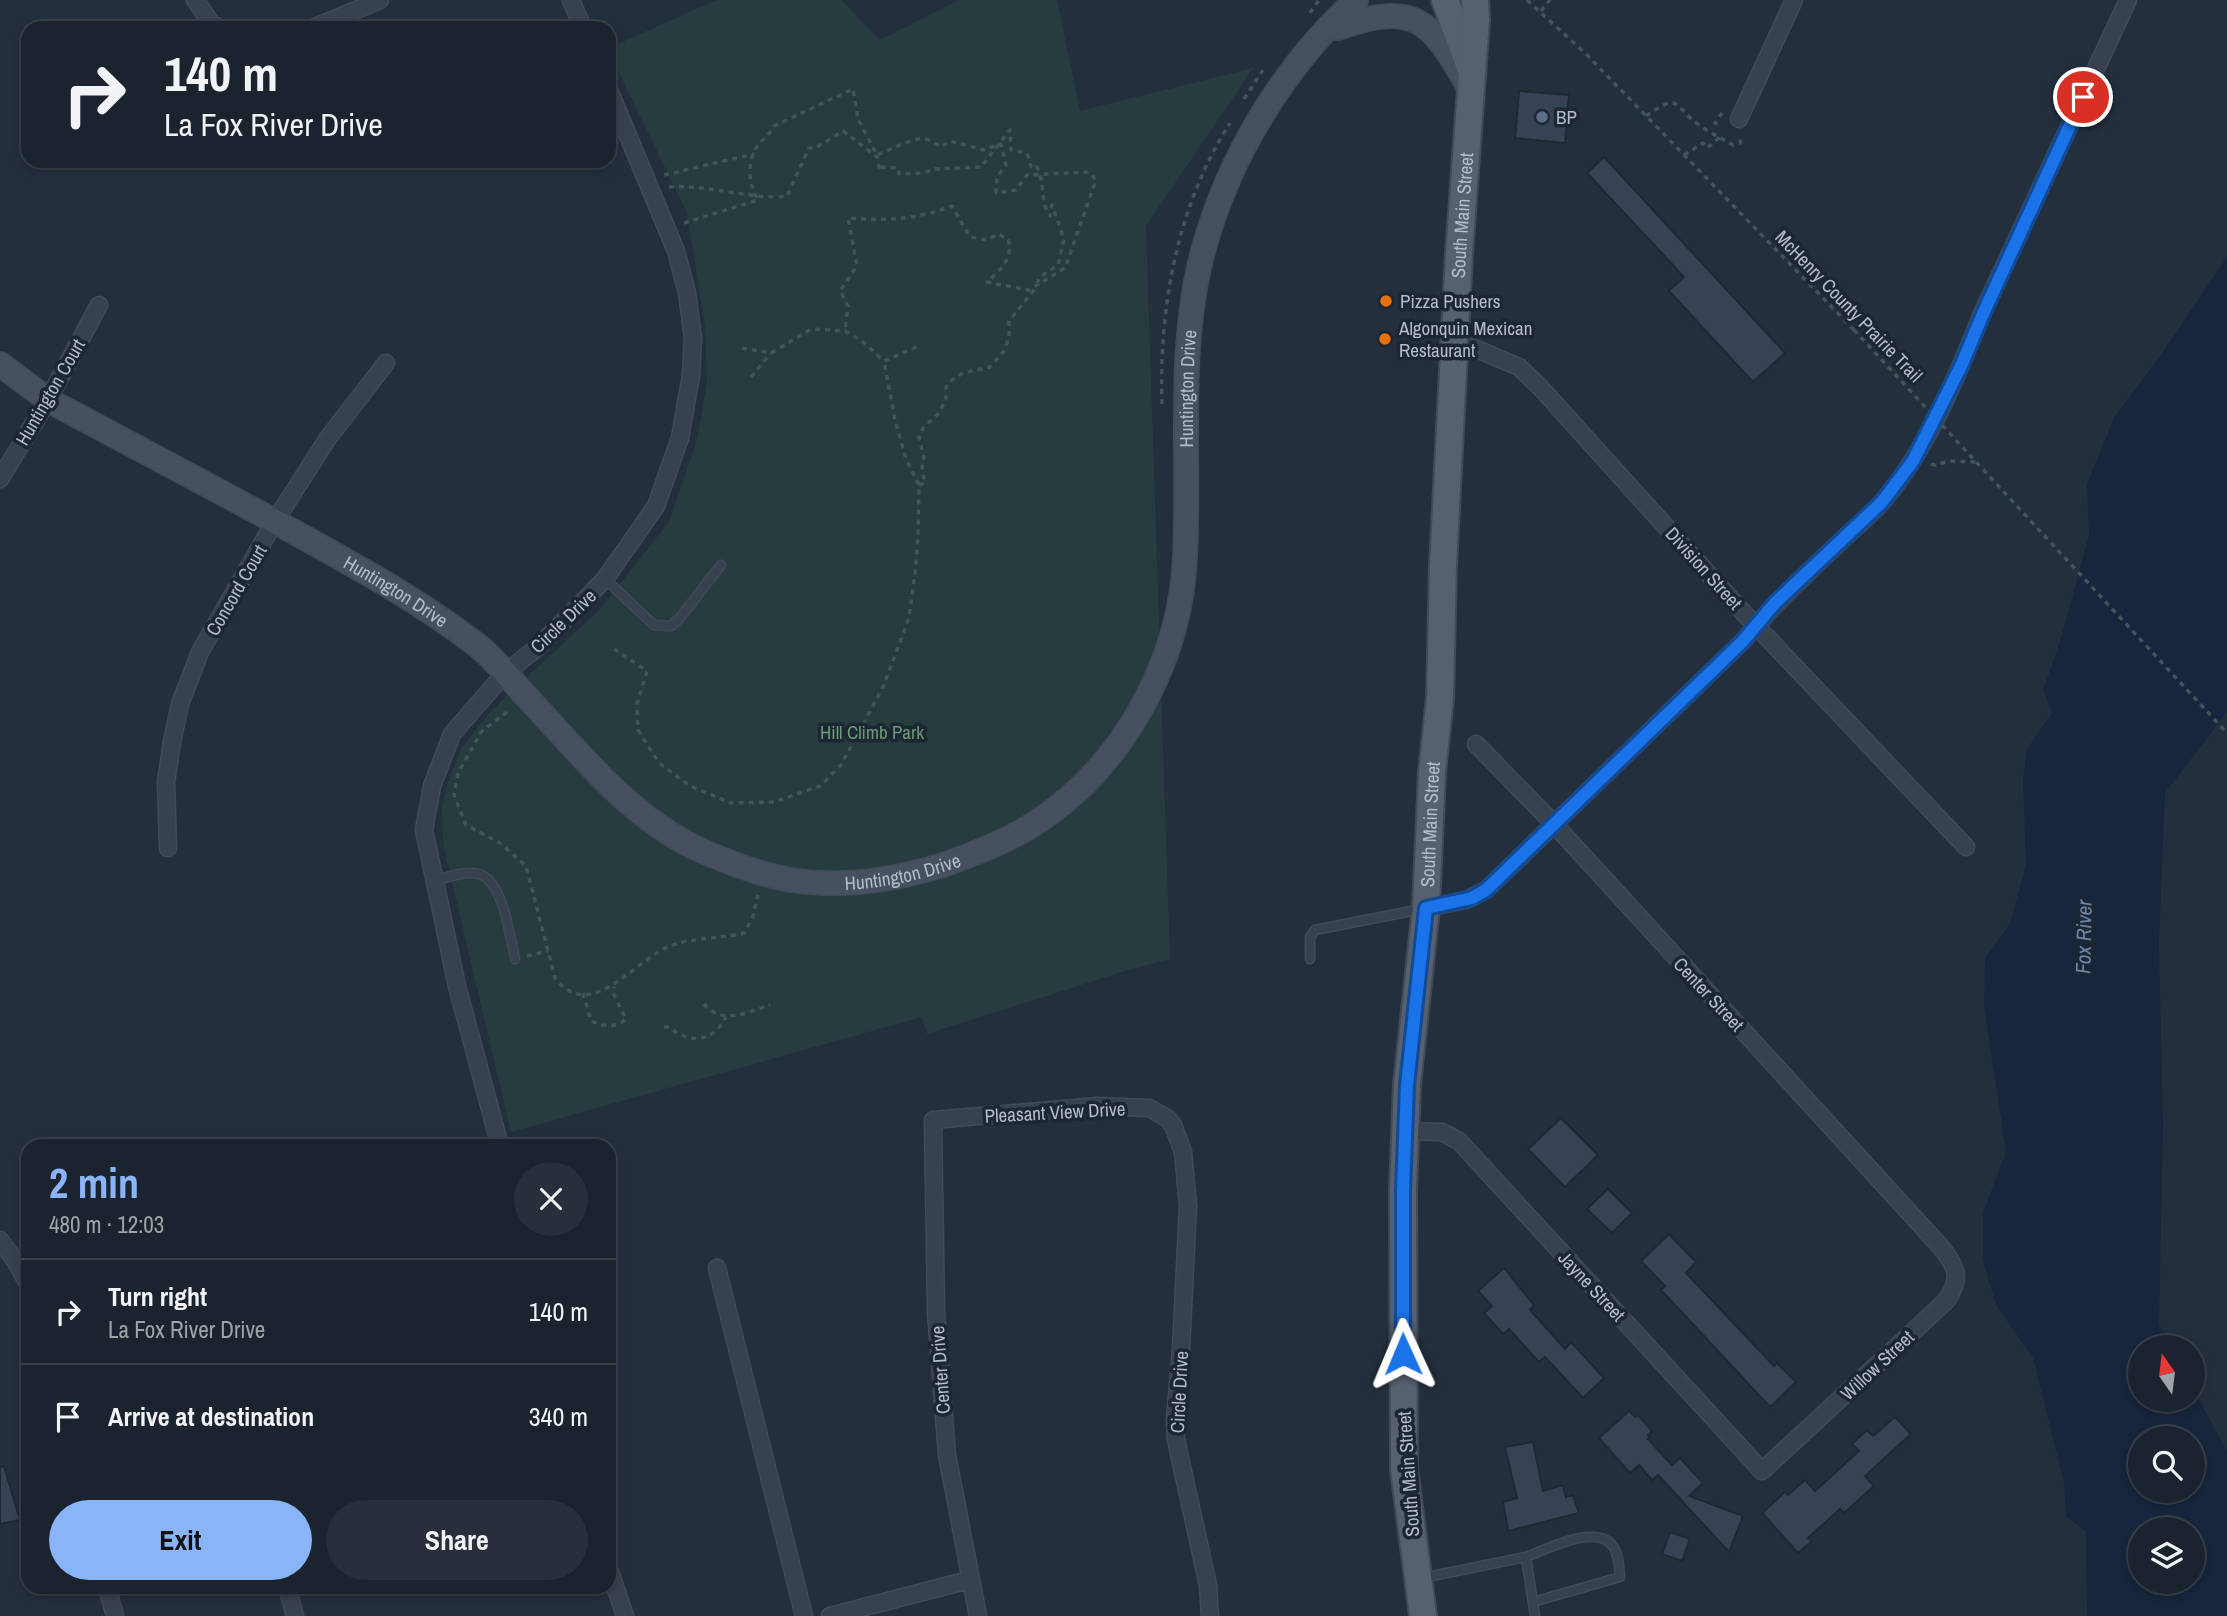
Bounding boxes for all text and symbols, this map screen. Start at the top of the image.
text: 140 m [164,40,278,106]
icon: right [49,49,140,140]
pin [2053,67,2113,127]
icon: arrive [2064,78,2102,116]
text: La Fox River Drive [164,103,383,146]
place label: BP [1556,104,1577,130]
marker: BP [1534,109,1550,125]
street label: South Main Street [1445,151,1479,279]
street label: McHenry County Prairie Trail [1770,224,1928,388]
place label: Pizza Pushers [1400,288,1501,314]
marker: Pizza Pushers [1378,293,1394,309]
place label: Algonquin Mexican Restaurant [1398,315,1532,363]
street label: Huntington Drive [1173,329,1202,448]
marker: Algonquin Mexican Restaurant [1377,331,1393,347]
street label: Huntington Court [9,334,91,450]
street label: Division Street [1660,521,1749,615]
street label: Concord Court [199,539,273,640]
street label: Huntington Drive [339,549,453,633]
street label: Circle Drive [524,583,602,659]
park label: Hill Climb Park [820,719,924,745]
street label: South Main Street [1414,760,1446,888]
street label: Huntington Drive [844,847,964,896]
water label: Fox River [2068,898,2099,974]
street label: Center Street [1668,951,1751,1037]
street label: Pleasant View Drive [984,1095,1126,1129]
text: 2 min [49,1155,139,1211]
button: close [514,1162,588,1236]
text: 480 m · 12:03 [49,1209,164,1240]
street label: Jayne Street [1553,1245,1632,1327]
text: Turn right [108,1279,207,1314]
icon: right [49,1293,87,1331]
text: 140 m [529,1294,588,1329]
text: La Fox River Drive [108,1314,265,1345]
position arrow [1366,1317,1440,1391]
street label: Willow Street [1835,1324,1920,1406]
street label: Center Drive [924,1325,956,1415]
north arrow [2128,1335,2205,1412]
map controls [2128,1335,2205,1594]
street label: Circle Drive [1164,1350,1194,1434]
icon: arrive [49,1398,87,1436]
text: Arrive at destination [108,1399,314,1434]
text: 340 m [529,1399,588,1434]
street label: South Main Street [1391,1410,1425,1538]
button: search [2128,1426,2205,1503]
button: Exit [49,1500,312,1580]
button: Share [326,1500,588,1580]
button: layers [2128,1517,2205,1594]

